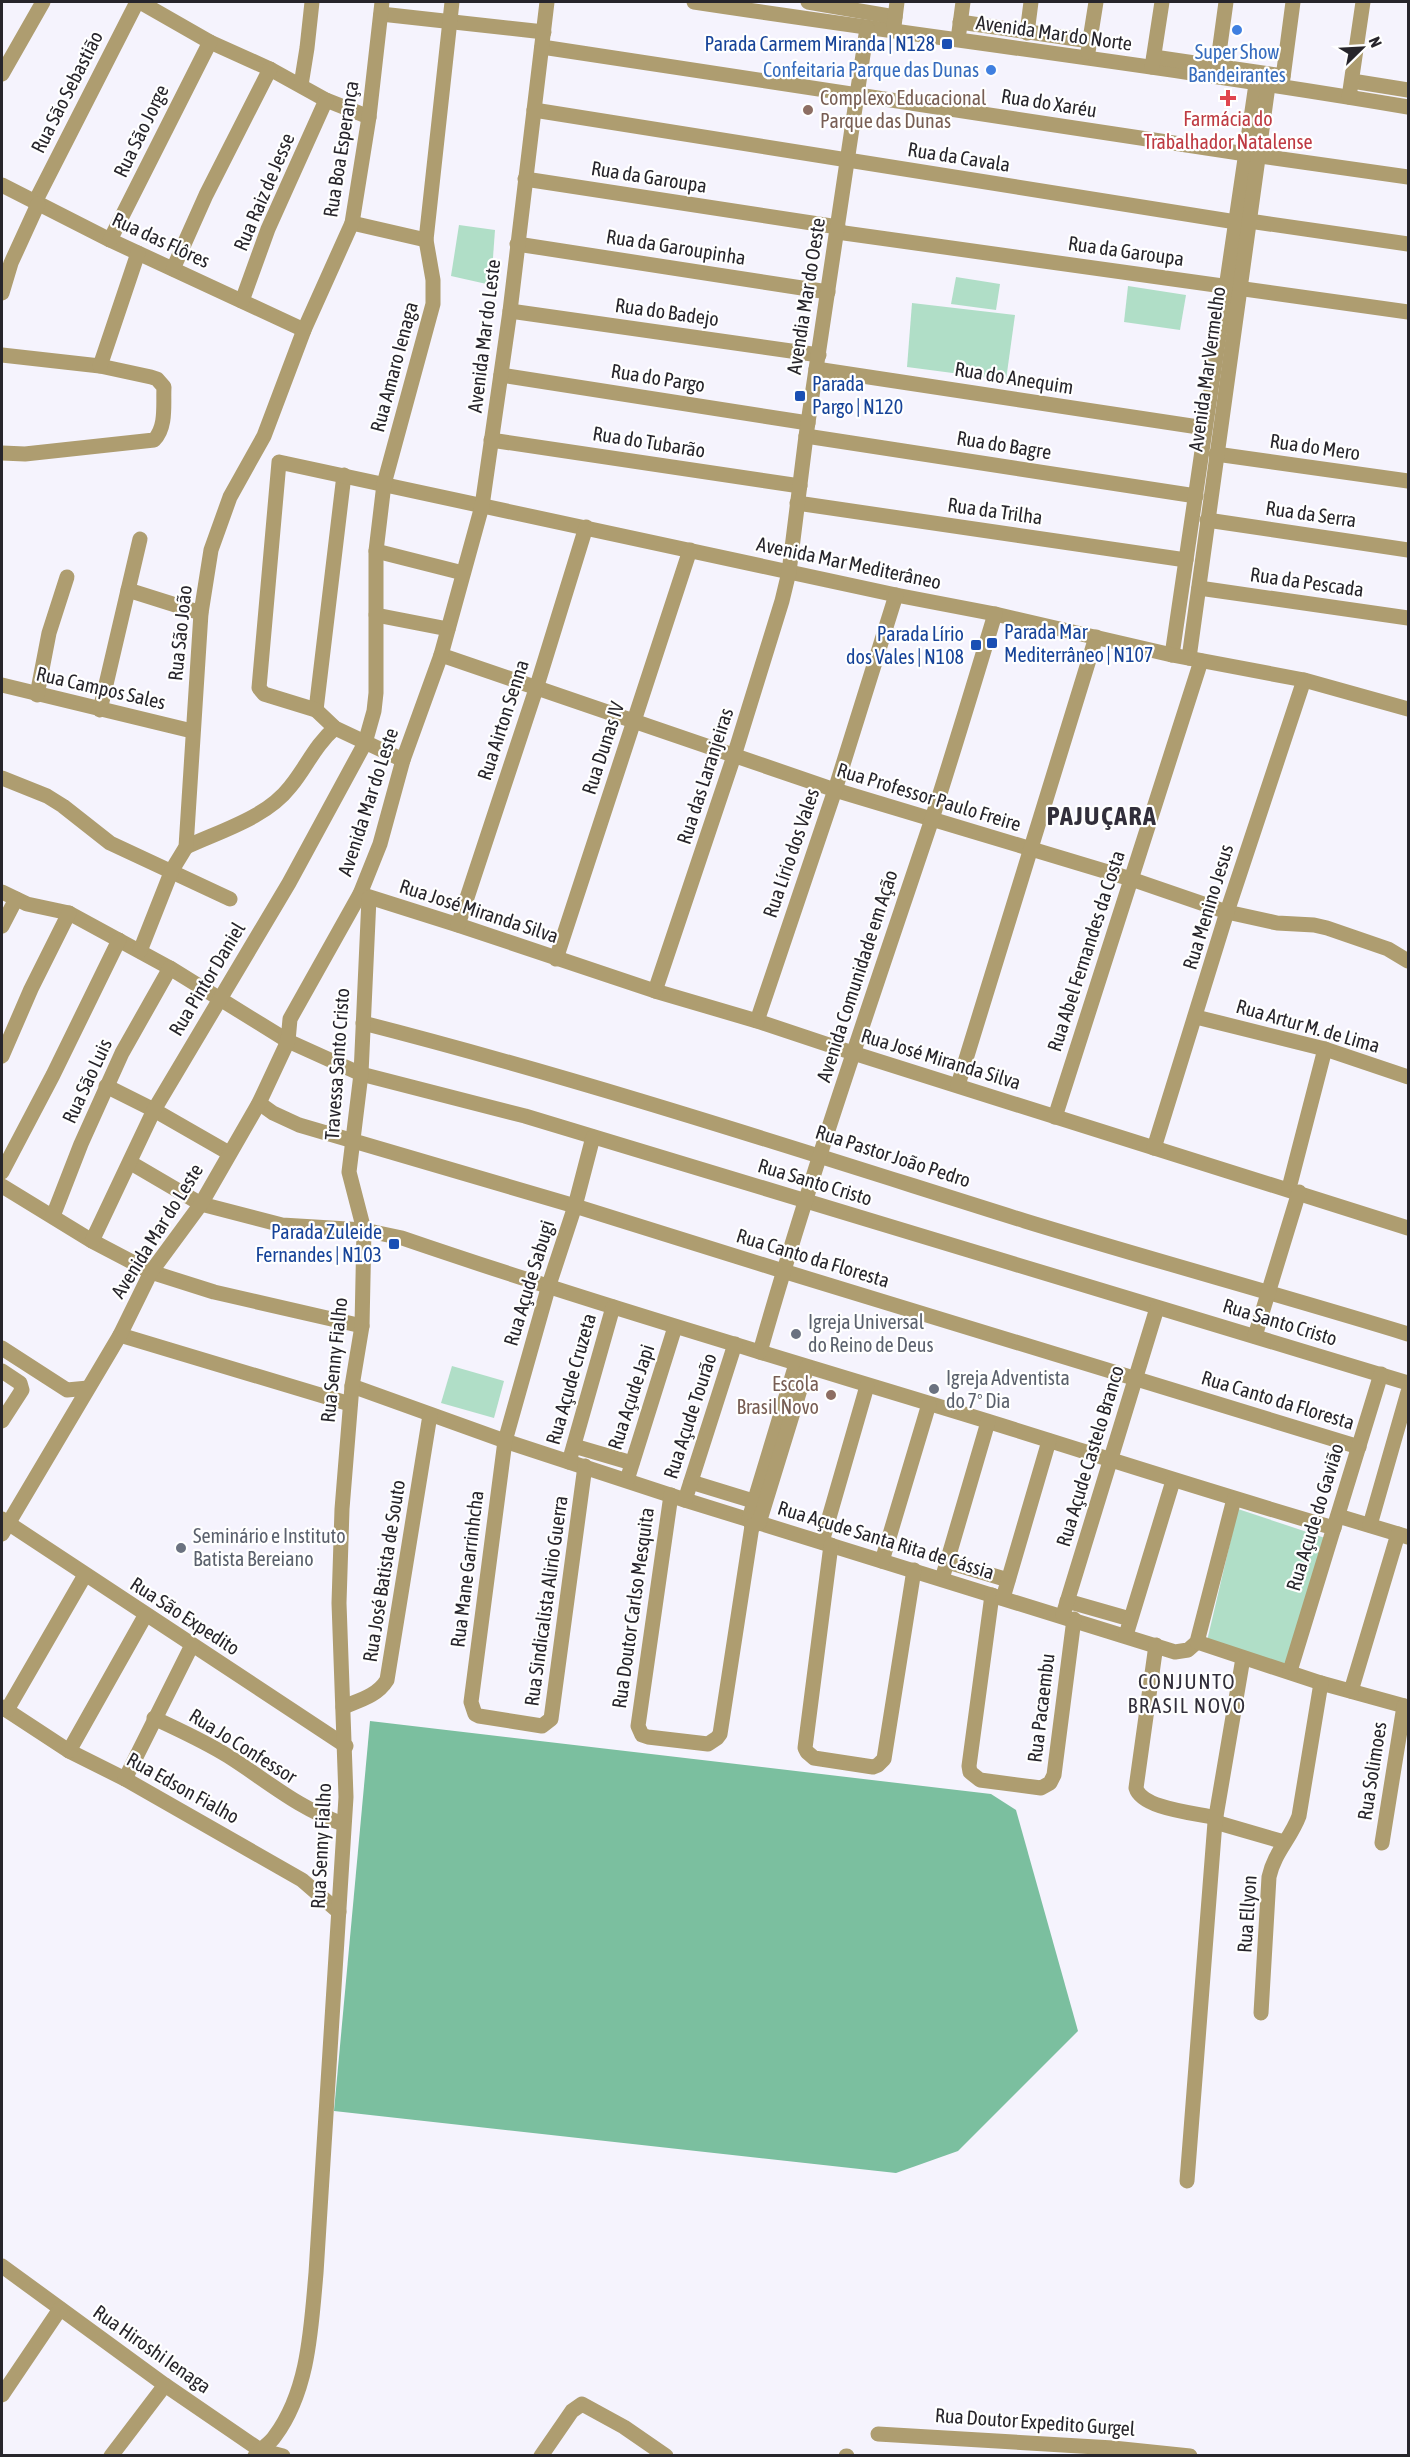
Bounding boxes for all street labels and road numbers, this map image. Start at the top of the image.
street label: Avenida Mar do Norte [975,10,1134,55]
street label: Rua São Sebastião [26,27,107,157]
street label: Rua Boa Esperança [318,79,363,219]
street label: Rua São Jorge [108,81,173,181]
street label: Rua do Xaréu [1000,84,1098,121]
street label: Rua Raiz de Jesse [228,130,299,254]
street label: Rua da Cavala [906,137,1012,176]
street label: Rua da Garoupa [590,156,709,197]
street label: Rua das Flôres [109,207,214,272]
street label: Avendia Mar do Oeste [782,216,829,376]
street label: Rua da Garoupinha [605,224,747,269]
street label: Rua da Garoupa [1067,231,1186,270]
street label: Avenida Mar do Leste [463,258,504,414]
street label: Avenida Mar Vermelho [1184,285,1229,453]
street label: Rua do Badejo [614,293,720,330]
street label: Rua Amaro Ienaga [365,299,422,435]
street label: Rua do Anequim [953,357,1075,398]
street label: Rua do Pargo [609,359,707,396]
street label: Rua do Tubarão [591,421,707,462]
street label: Rua do Bagre [955,426,1053,463]
street label: Rua do Mero [1268,429,1362,464]
street label: Rua da Trilha [946,492,1044,529]
street label: Rua da Serra [1264,496,1358,531]
street label: Avenida Mar Mediterâneo [755,532,943,593]
street label: Rua da Pescada [1249,562,1365,601]
street label: Rua São João [163,584,196,682]
street label: Rua Airton Senna [472,657,533,783]
street label: Rua Campos Sales [34,661,168,714]
street label: Rua Dunas IV [577,698,628,797]
street label: Rua das Laranjeiras [672,705,737,847]
street label: Avenida Mar do Leste [333,725,402,879]
street label: Rua Professor Paulo Freire [834,758,1024,835]
street label: Rua Lírio dos Vales [758,785,823,920]
street label: Rua Menino Jesus [1178,842,1237,972]
street label: Rua Abel Fernandes da Costa [1042,848,1129,1054]
street label: Avenida Comunidade em Ação [811,867,902,1085]
street label: Rua José Miranda Silva [397,874,562,947]
street label: Rua Pintor Daniel [164,917,250,1040]
street label: Travessa Santo Cristo [320,987,353,1141]
street label: Rua Artur M. de Lima [1234,994,1383,1057]
street label: Rua José Miranda Silva [858,1023,1024,1094]
street label: Rua São Luis [57,1035,116,1127]
street label: Rua Pastor João Pedro [813,1120,974,1191]
street label: Rua Santo Cristo [755,1153,875,1210]
street label: Avenida Mar do Leste [106,1159,207,1302]
street label: Rua Açude Sabugi [499,1217,559,1348]
street label: Rua Canto da Floresta [734,1223,892,1292]
street label: Rua Santo Cristo [1220,1293,1340,1350]
street label: Rua Senny Fialho [315,1296,352,1424]
street label: Rua Açude Cruzeta [541,1311,600,1447]
street label: Rua Açude Japi [603,1341,658,1453]
street label: Rua Açude Tourão [658,1350,721,1482]
street label: Rua Açude Castelo Branco [1051,1363,1128,1549]
street label: Rua Canto da Floresta [1199,1365,1357,1434]
street label: Rua Açude do Gavião [1281,1440,1348,1593]
street label: Rua José Batista de Souto [358,1478,409,1664]
street label: Rua Mane Garrinhcha [445,1489,488,1649]
street label: Rua Sindicalista Alirio Guerra [519,1494,572,1708]
street label: Rua Açude Santa Rita de Cássia [775,1496,997,1583]
street label: Rua Doutor Carlso Mesquita [607,1506,658,1710]
street label: Rua São Expedito [126,1572,244,1659]
street label: Rua Pacaembu [1022,1652,1059,1764]
street label: Rua Jo Confessor [185,1703,302,1788]
street label: Rua Solimoes [1352,1720,1391,1822]
street label: Rua Edson Fialho [123,1747,243,1828]
street label: Rua Senny Fialho [306,1782,335,1909]
street label: Rua Ellyon [1232,1874,1261,1954]
street label: Rua Hiroshi Ienaga [89,2300,215,2398]
street label: Rua Doutor Expedito Gurgel [934,2403,1137,2440]

